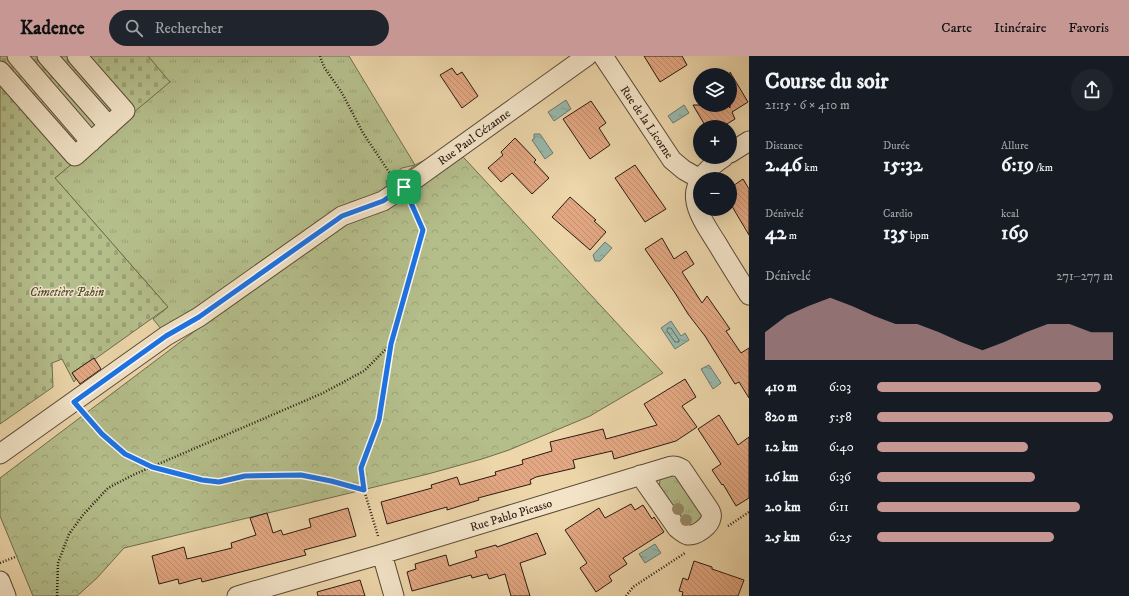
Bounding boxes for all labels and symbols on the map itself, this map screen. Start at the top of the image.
street label: Rue de la Licorne [617,83,676,162]
street label: Rue Paul Cézanne [435,106,514,169]
pin [387,170,421,204]
park label: Cimetière Pahin [30,285,104,300]
street label: Rue Pablo Picasso [468,496,554,535]

